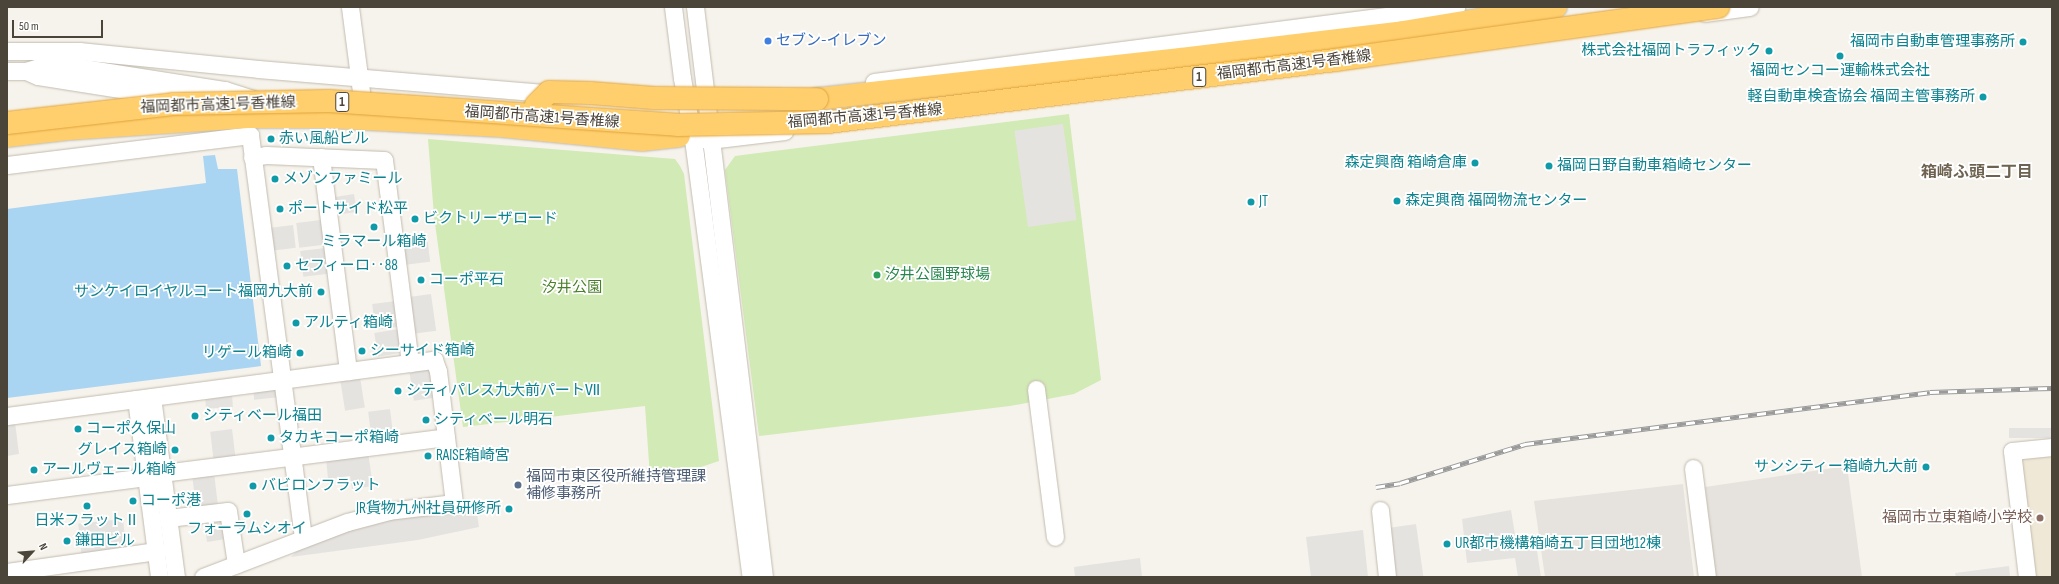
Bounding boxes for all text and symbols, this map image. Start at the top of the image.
scale bar [14,12,105,38]
text: 50 m [19,19,39,34]
place label: セブン-イレブン [776,32,887,50]
place label: 福岡市自動車管理事務所 [1850,33,2015,51]
marker: セブン-イレブン [763,36,773,46]
marker: 福岡市自動車管理事務所 [2018,37,2028,47]
place label: 株式会社福岡トラフィック [1581,42,1761,60]
marker: 株式会社福岡トラフィック [1764,46,1774,56]
street label: 福岡都市高速1号香椎線 [1216,47,1372,83]
marker: 福岡センコー運輸株式会社 [1835,51,1845,61]
place label: 福岡センコー運輸株式会社 [1750,62,1930,80]
road number: 1 [1192,65,1206,89]
place label: 軽自動車検査協会 福岡主管事務所 [1748,88,1975,106]
road number: 1 [335,90,349,114]
marker: 軽自動車検査協会 福岡主管事務所 [1978,92,1988,102]
street label: 福岡都市高速1号香椎線 [140,93,296,117]
street label: 福岡都市高速1号香椎線 [787,100,943,132]
street label: 福岡都市高速1号香椎線 [464,103,620,131]
place label: 赤い風船ビル [279,130,369,148]
marker: 赤い風船ビル [266,134,276,144]
place label: 森定興商 箱崎倉庫 [1345,154,1467,172]
place label: 福岡日野自動車箱崎センター [1557,157,1752,175]
marker: 森定興商 箱崎倉庫 [1470,158,1480,168]
marker: 福岡日野自動車箱崎センター [1544,161,1554,171]
district label: 箱崎ふ頭二丁目 [1921,163,2033,183]
place label: メゾンファミール [283,170,403,188]
marker: メゾンファミール [270,174,280,184]
place label: 森定興商 福岡物流センター [1405,192,1587,210]
place label: JT [1259,193,1268,211]
marker: 森定興商 福岡物流センター [1392,196,1402,206]
marker: JT [1246,197,1256,207]
place label: ポートサイド松平 [288,200,408,218]
marker: ポートサイド松平 [275,204,285,214]
place label: ビクトリーザロード [423,210,558,228]
marker: ビクトリーザロード [410,214,420,224]
marker: ミラマール箱崎 [369,222,379,232]
place label: ミラマール箱崎 [322,233,426,251]
place label: セフィーロ‥88 [295,257,398,275]
marker: セフィーロ‥88 [282,261,292,271]
place label: 汐井公園野球場 [885,266,990,284]
marker: 汐井公園野球場 [872,270,882,280]
place label: コーポ平石 [429,271,504,289]
marker: コーポ平石 [416,275,426,285]
park label: 汐井公園 [542,279,602,297]
place label: サンケイロイヤルコート福岡九大前 [73,283,313,301]
marker: サンケイロイヤルコート福岡九大前 [316,287,326,297]
place label: アルティ箱崎 [304,314,394,332]
marker: アルティ箱崎 [291,318,301,328]
place label: シーサイド箱崎 [370,342,475,360]
place label: リゲール箱崎 [202,344,292,362]
marker: シーサイド箱崎 [357,346,367,356]
marker: リゲール箱崎 [295,348,305,358]
place label: シティパレス九大前パートⅦ [406,382,601,400]
marker: シティパレス九大前パートⅦ [393,386,403,396]
place label: シティベール福田 [203,407,323,425]
marker: シティベール福田 [190,411,200,421]
place label: シティベール明石 [434,411,554,429]
marker: シティベール明石 [421,415,431,425]
place label: コーポ久保山 [86,420,176,438]
marker: コーポ久保山 [73,424,83,434]
place label: タカキコーポ箱崎 [279,429,399,447]
marker: タカキコーポ箱崎 [266,433,276,443]
place label: グレイス箱崎 [77,441,167,459]
marker: グレイス箱崎 [170,445,180,455]
place label: RAISE箱崎宮 [436,447,510,465]
marker: RAISE箱崎宮 [423,451,433,461]
place label: サンシティー箱崎九大前 [1753,458,1918,476]
place label: アールヴェール箱崎 [42,461,176,479]
marker: サンシティー箱崎九大前 [1921,462,1931,472]
marker: アールヴェール箱崎 [29,465,39,475]
place label: 福岡市東区役所維持管理課 補修事務所 [526,467,706,502]
place label: バビロンフラット [261,477,381,495]
marker: 福岡市東区役所維持管理課 補修事務所 [513,480,523,490]
marker: バビロンフラット [248,481,258,491]
place label: コーポ港 [141,492,201,510]
marker: コーポ港 [128,496,138,506]
place label: JR貨物九州社員研修所 [356,500,501,518]
marker: 日米フラットⅡ [82,501,92,511]
marker: JR貨物九州社員研修所 [504,504,514,514]
marker: フォーラムシオイ [242,509,252,519]
place label: 福岡市立東箱崎小学校 [1882,509,2032,527]
place label: 日米フラットⅡ [35,512,139,530]
marker: 福岡市立東箱崎小学校 [2035,513,2045,523]
place label: フォーラムシオイ [187,520,307,538]
north arrow [12,532,52,572]
place label: 鎌田ビル [75,532,135,550]
place label: UR都市機構箱崎五丁目団地12棟 [1455,535,1661,553]
marker: 鎌田ビル [62,536,72,546]
marker: UR都市機構箱崎五丁目団地12棟 [1442,539,1452,549]
text: N [36,541,50,552]

